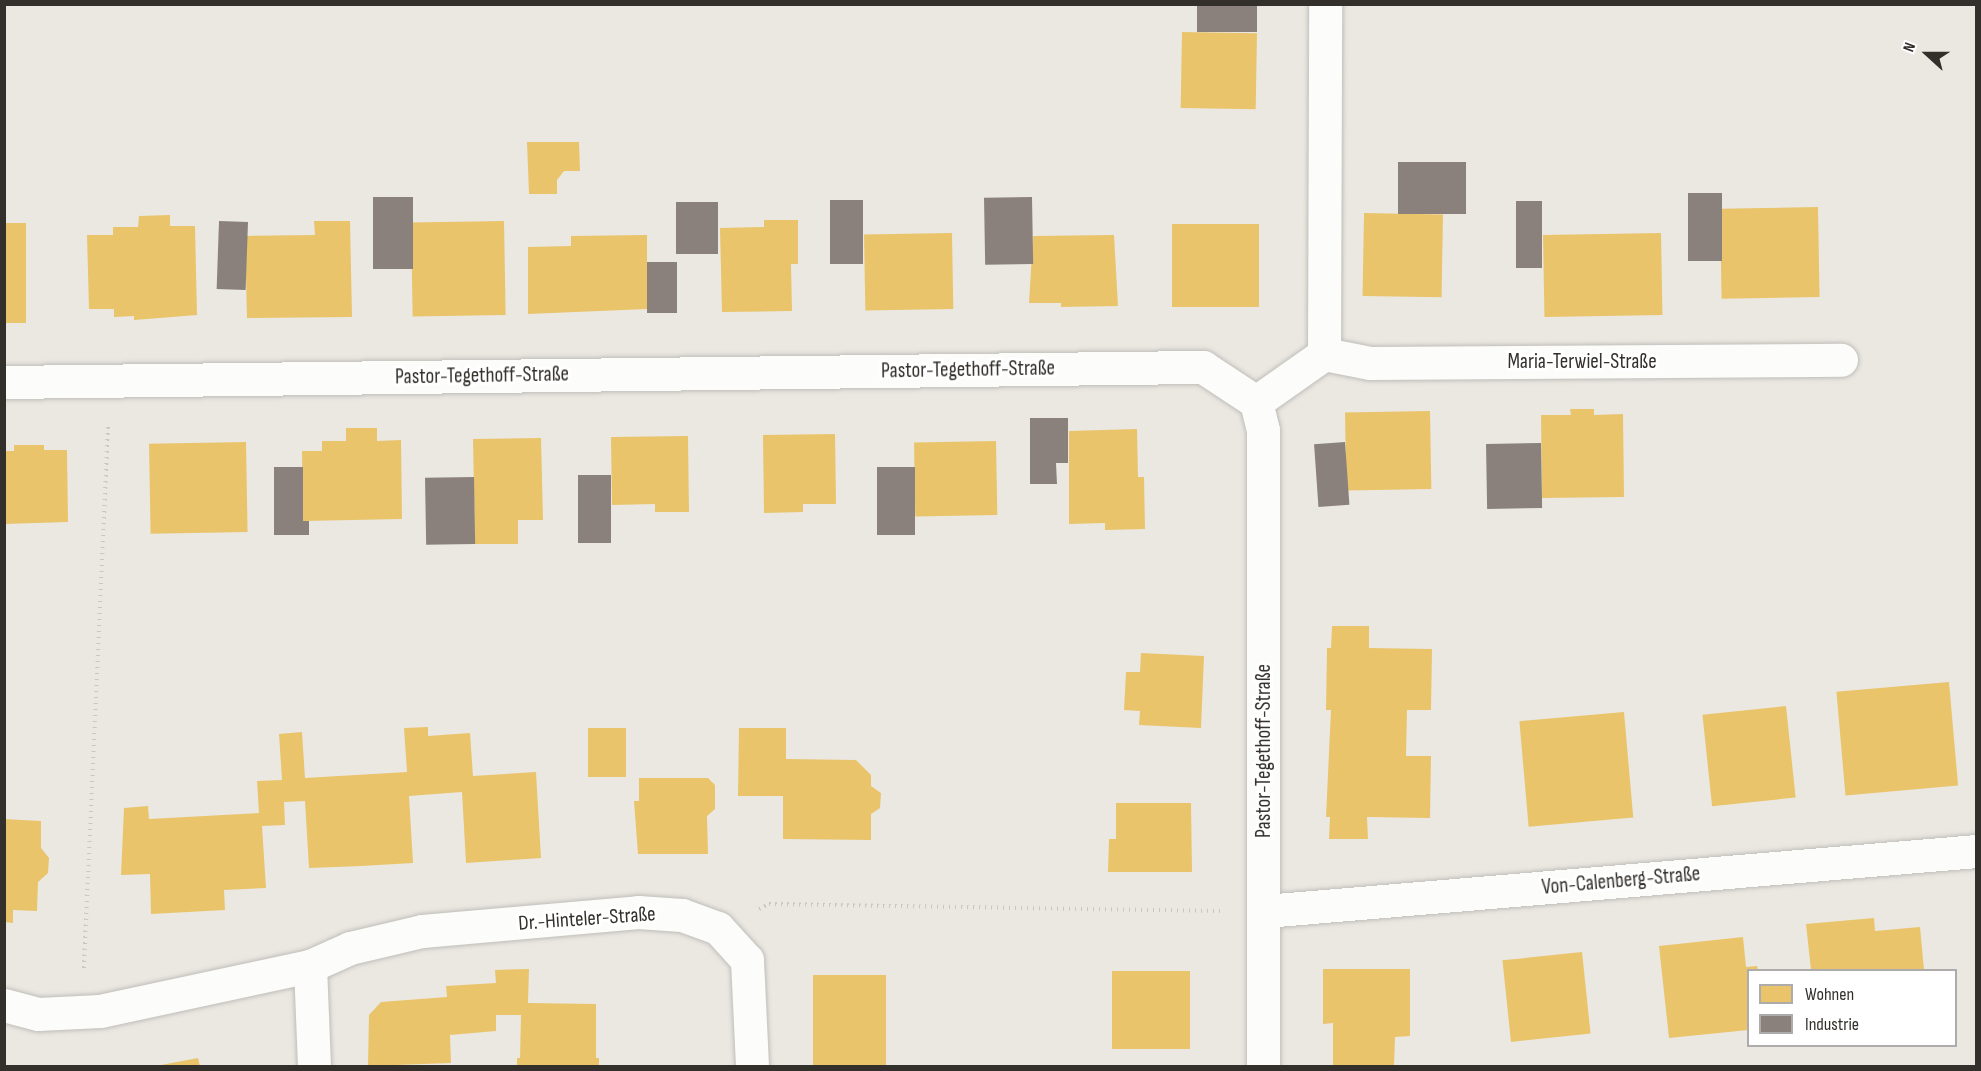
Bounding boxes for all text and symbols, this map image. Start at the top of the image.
north arrow [1897,24,1957,84]
text: N [1899,40,1920,55]
street label: Maria-Terwiel-Straße [1507,349,1657,375]
street label: Pastor-Tegethoff-Straße [881,356,1055,384]
street label: Pastor-Tegethoff-Straße [395,362,569,390]
street label: Pastor-Tegethoff-Straße [1251,664,1277,838]
street label: Von-Calenberg-Straße [1541,862,1701,900]
street label: Dr.-Hinteler-Straße [518,902,656,936]
legend [1747,969,1957,1047]
text: Wohnen [1805,984,1854,1005]
text: Industrie [1805,1014,1859,1035]

